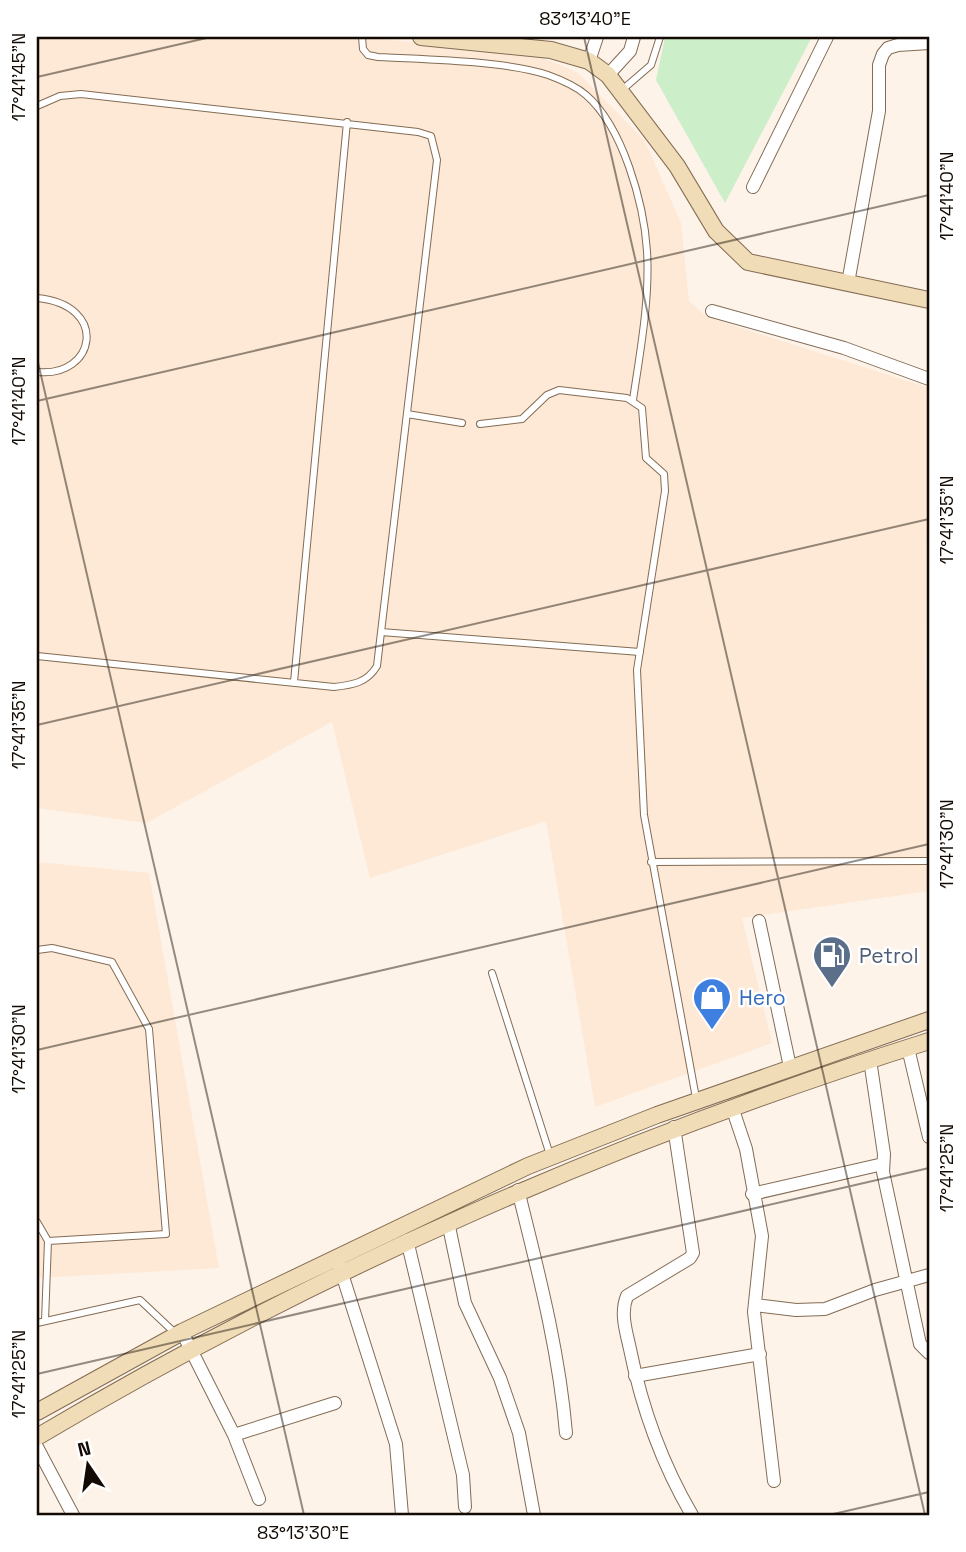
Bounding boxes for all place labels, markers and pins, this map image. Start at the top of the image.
fuel station icon: Petrol [811,934,853,989]
place label: Petrol [859,942,919,969]
shop icon: Hero [691,976,733,1031]
place label: Hero [739,984,786,1011]

